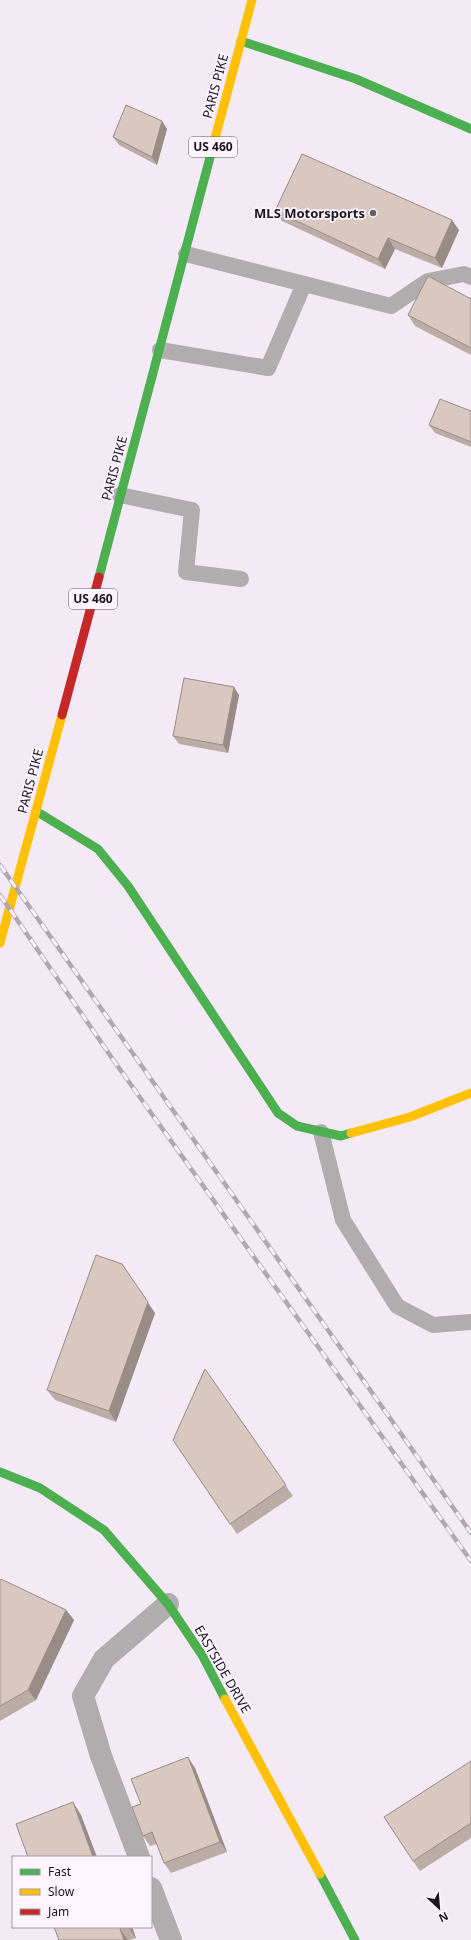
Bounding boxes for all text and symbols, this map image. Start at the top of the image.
street label: PARIS PIKE [198,52,232,120]
road number: US 460 [189,137,237,157]
place label: MLS Motorsports [254,204,365,222]
marker: MLS Motorsports [368,208,378,218]
street label: PARIS PIKE [97,434,131,502]
road number: US 460 [69,589,117,609]
street label: PARIS PIKE [13,747,47,815]
street label: EASTSIDE DRIVE [191,1622,255,1716]
legend [12,1856,152,1928]
text: Fast [48,1863,72,1880]
text: Slow [48,1883,75,1900]
north arrow [419,1888,459,1928]
text: Jam [47,1903,69,1920]
text: N [436,1909,451,1926]

